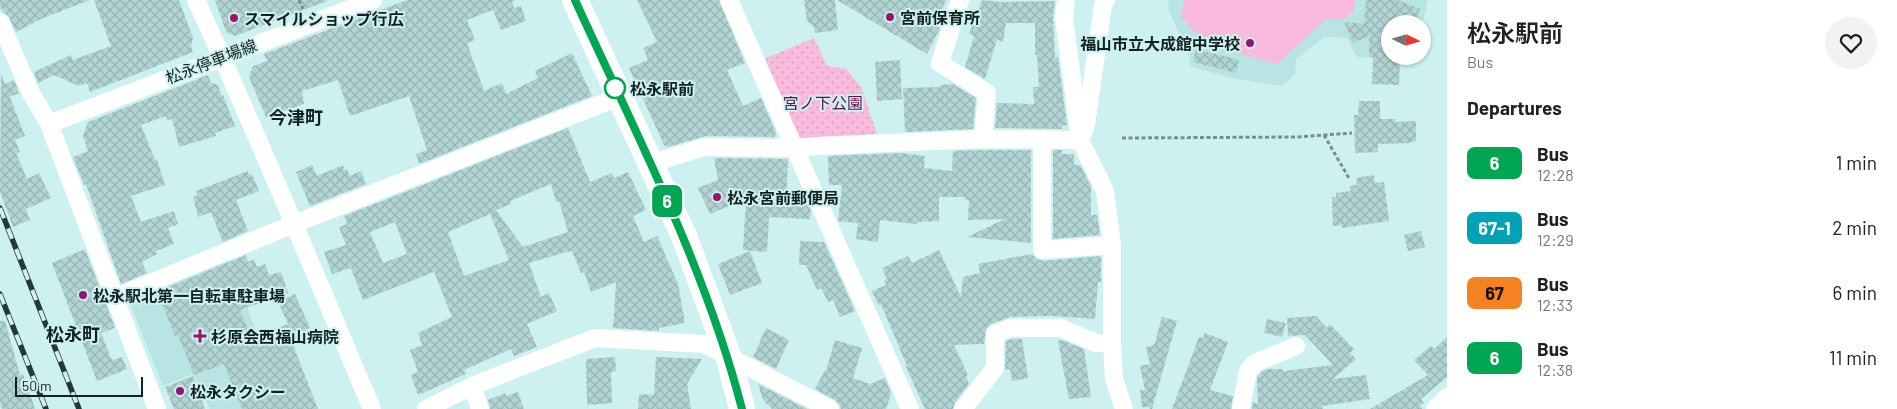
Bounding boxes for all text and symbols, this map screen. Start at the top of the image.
place label: 宮前保育所 [900,8,980,27]
place label: スマイルショップ行広 [244,9,405,28]
marker: 宮前保育所 [884,11,896,23]
marker: スマイルショップ行広 [228,12,240,24]
north arrow [1381,15,1431,65]
map controls [1381,15,1431,65]
button: heart [1825,17,1877,69]
text: 松永駅前 [1467,18,1563,47]
place label: 福山市立大成館中学校 [1080,34,1240,53]
street label: 松永停車場線 [163,35,259,87]
marker: 福山市立大成館中学校 [1244,37,1256,49]
text: Bus [1467,52,1493,71]
marker: 松永駅前 [604,77,626,99]
place label: 松永駅前 [630,79,694,98]
park label: 宮ノ下公園 [783,93,863,112]
text: Departures [1467,96,1562,119]
district label: 今津町 [269,106,323,128]
text: Bus [1537,142,1569,165]
text: 1 min [1836,151,1877,174]
text: 6 [1490,152,1499,174]
text: 12:28 [1537,165,1574,184]
line badge: 6 [651,185,683,217]
place label: 松永宮前郵便局 [727,188,839,207]
text: 6 [662,190,672,212]
marker: 松永宮前郵便局 [711,191,723,203]
text: Bus [1537,207,1569,230]
text: 2 min [1832,216,1877,239]
text: 67-1 [1478,217,1511,239]
text: 12:29 [1537,230,1574,249]
text: Bus [1537,272,1569,295]
text: 6 min [1833,281,1877,304]
text: 67 [1485,282,1504,304]
place label: 松永駅北第一自転車駐車場 [93,286,285,305]
marker: 松永駅北第一自転車駐車場 [77,289,89,301]
text: 12:33 [1537,295,1573,314]
district label: 松永町 [46,323,100,345]
place label: 杉原会西福山病院 [211,327,339,346]
marker: 杉原会西福山病院 [193,329,207,343]
text: Bus [1537,337,1569,360]
text: 11 min [1829,346,1877,369]
text: 6 [1490,347,1499,369]
text: 12:38 [1537,360,1573,379]
scale bar [15,374,142,397]
text: 50 m [22,377,51,394]
place label: 松永タクシー [190,382,286,401]
marker: 松永タクシー [174,385,186,397]

